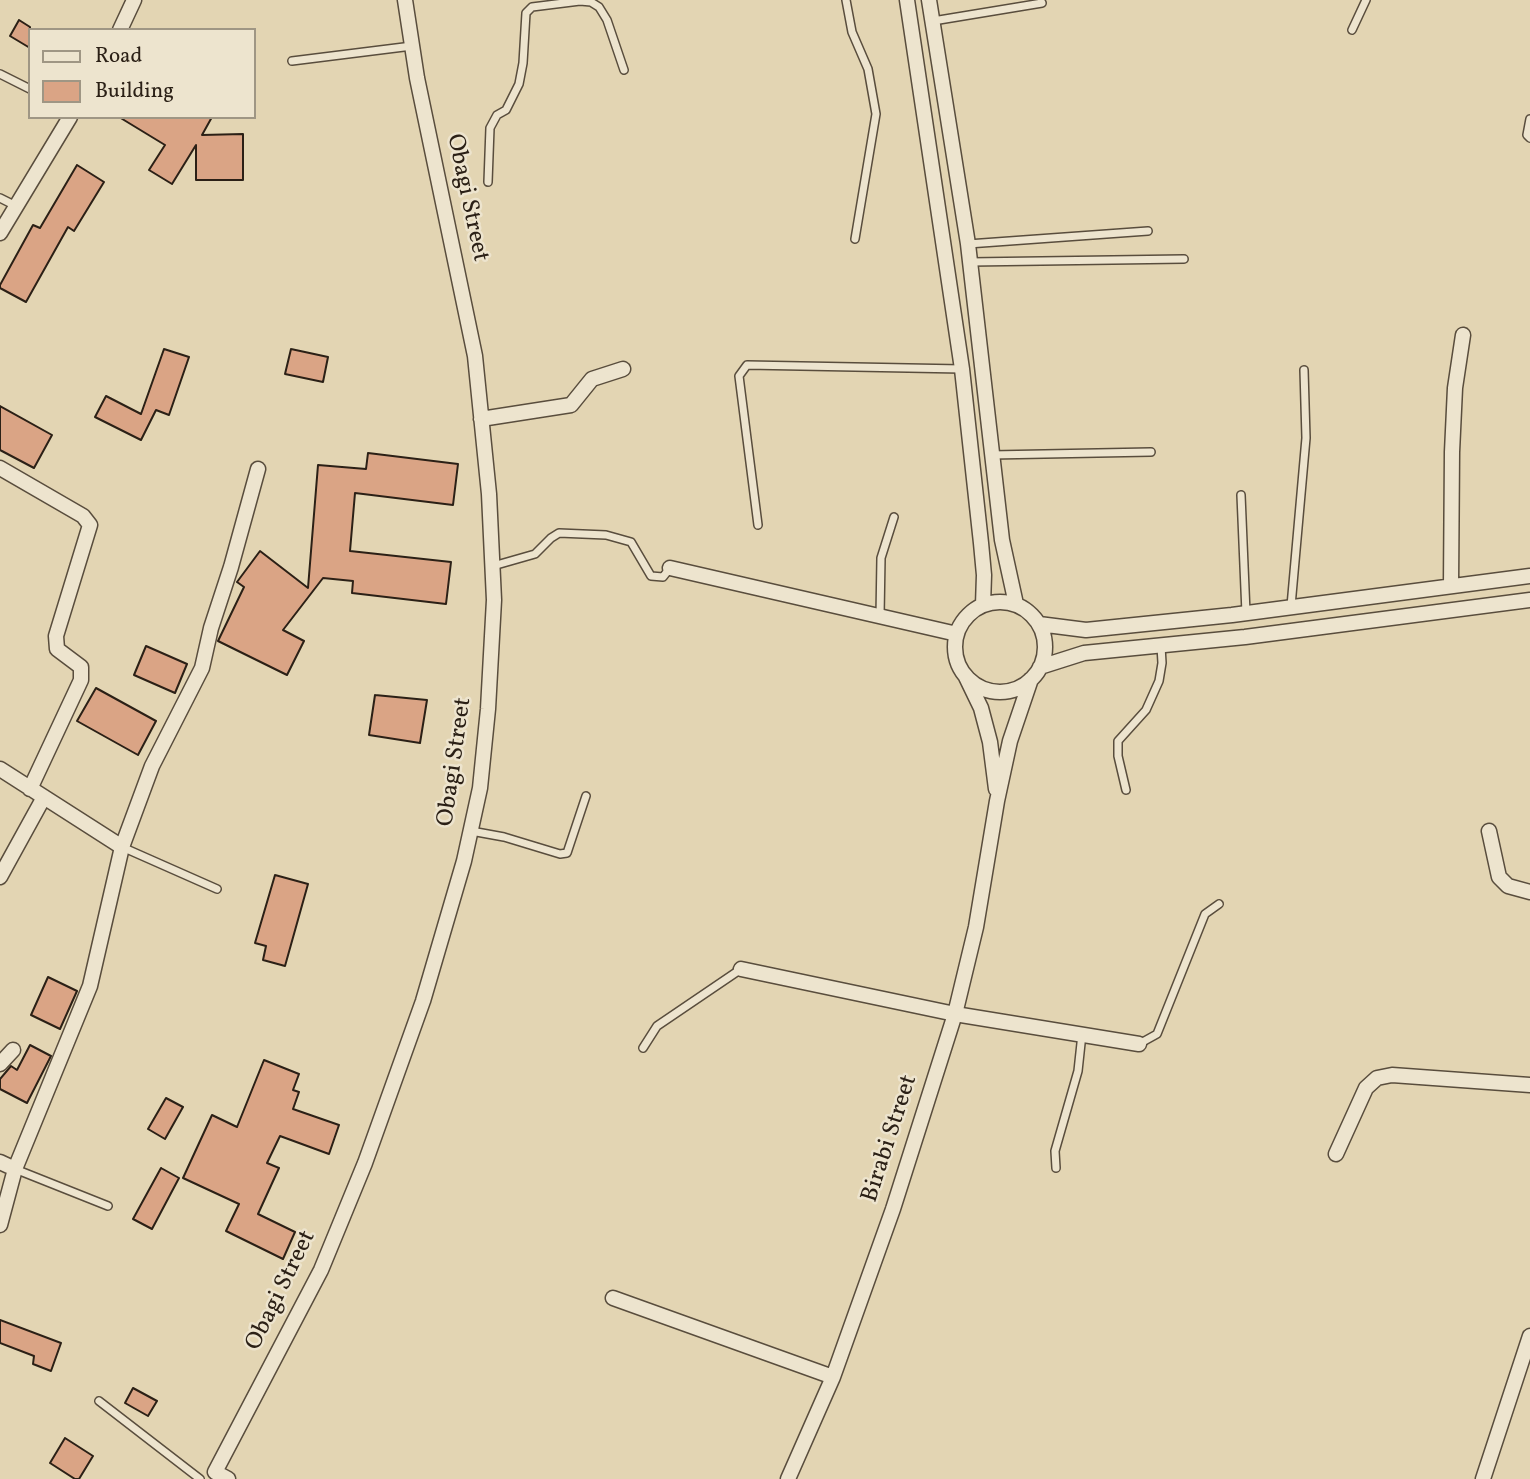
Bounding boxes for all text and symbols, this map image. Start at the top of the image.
legend [28,28,256,119]
text: Road [95,42,142,71]
text: Building [95,77,174,106]
street label: Obagi Street [438,132,494,264]
street label: Obagi Street [433,696,479,828]
street label: Birabi Street [857,1072,925,1206]
street label: Obagi Street [241,1226,323,1356]

